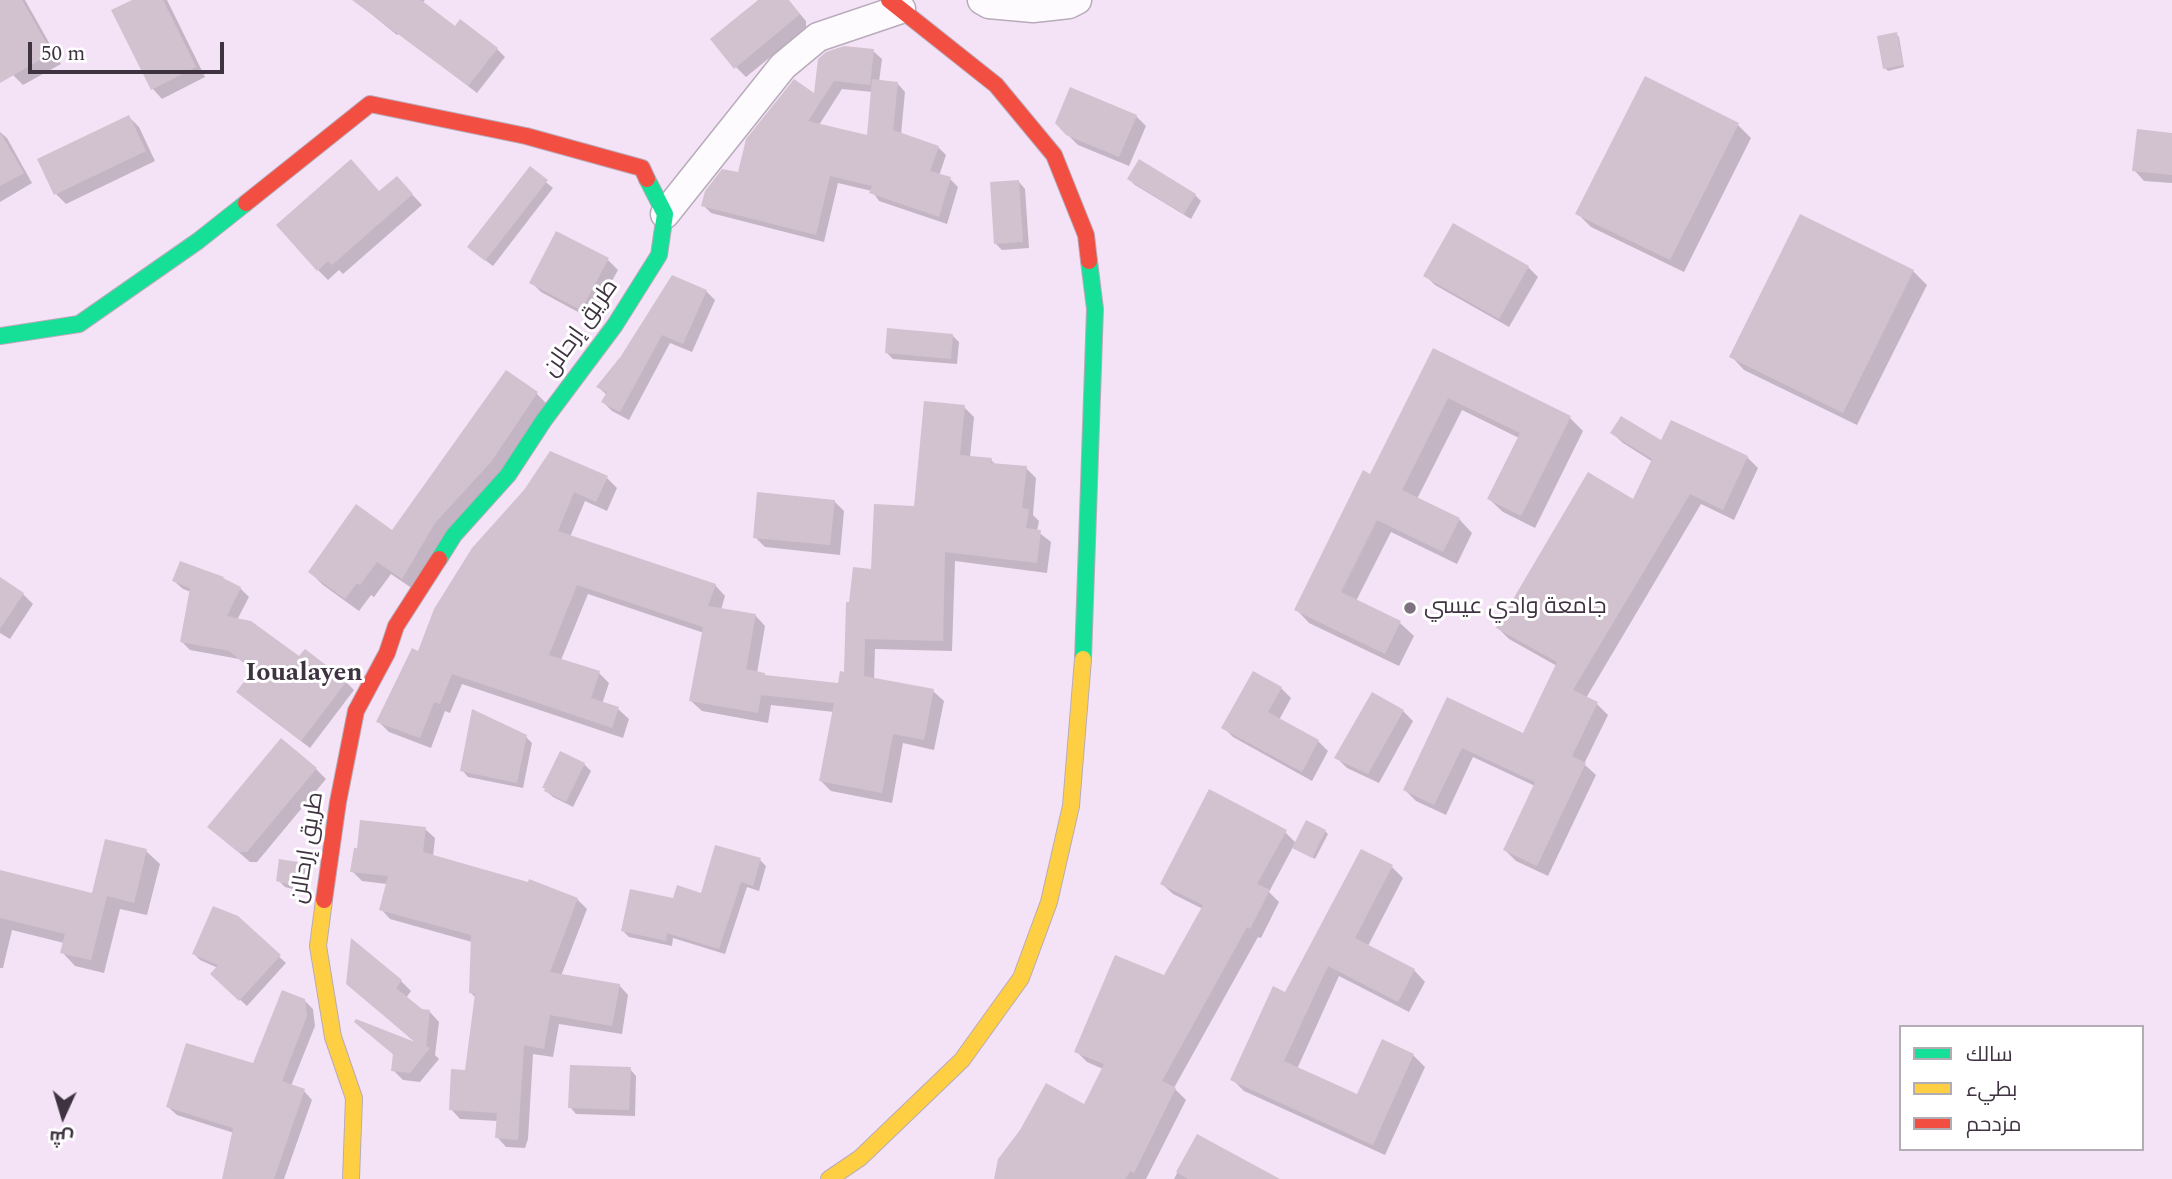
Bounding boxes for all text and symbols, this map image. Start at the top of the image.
scale bar [32,28,228,72]
text: 50 m [41,38,85,70]
street label: طريق إرحالن [538,275,626,383]
place label: جامعة وادي عيسي [1424,594,1606,622]
marker: جامعة وادي عيسي [1402,600,1418,616]
district label: Ioualayen [246,659,362,691]
street label: طريق إرحالن [287,790,331,906]
legend [1899,1025,2144,1151]
text: سالك [1966,1039,2013,1071]
text: بطيء [1966,1074,2017,1106]
north arrow [28,1081,98,1151]
text: مزدحم [1966,1109,2021,1141]
text: ش [48,1122,75,1153]

